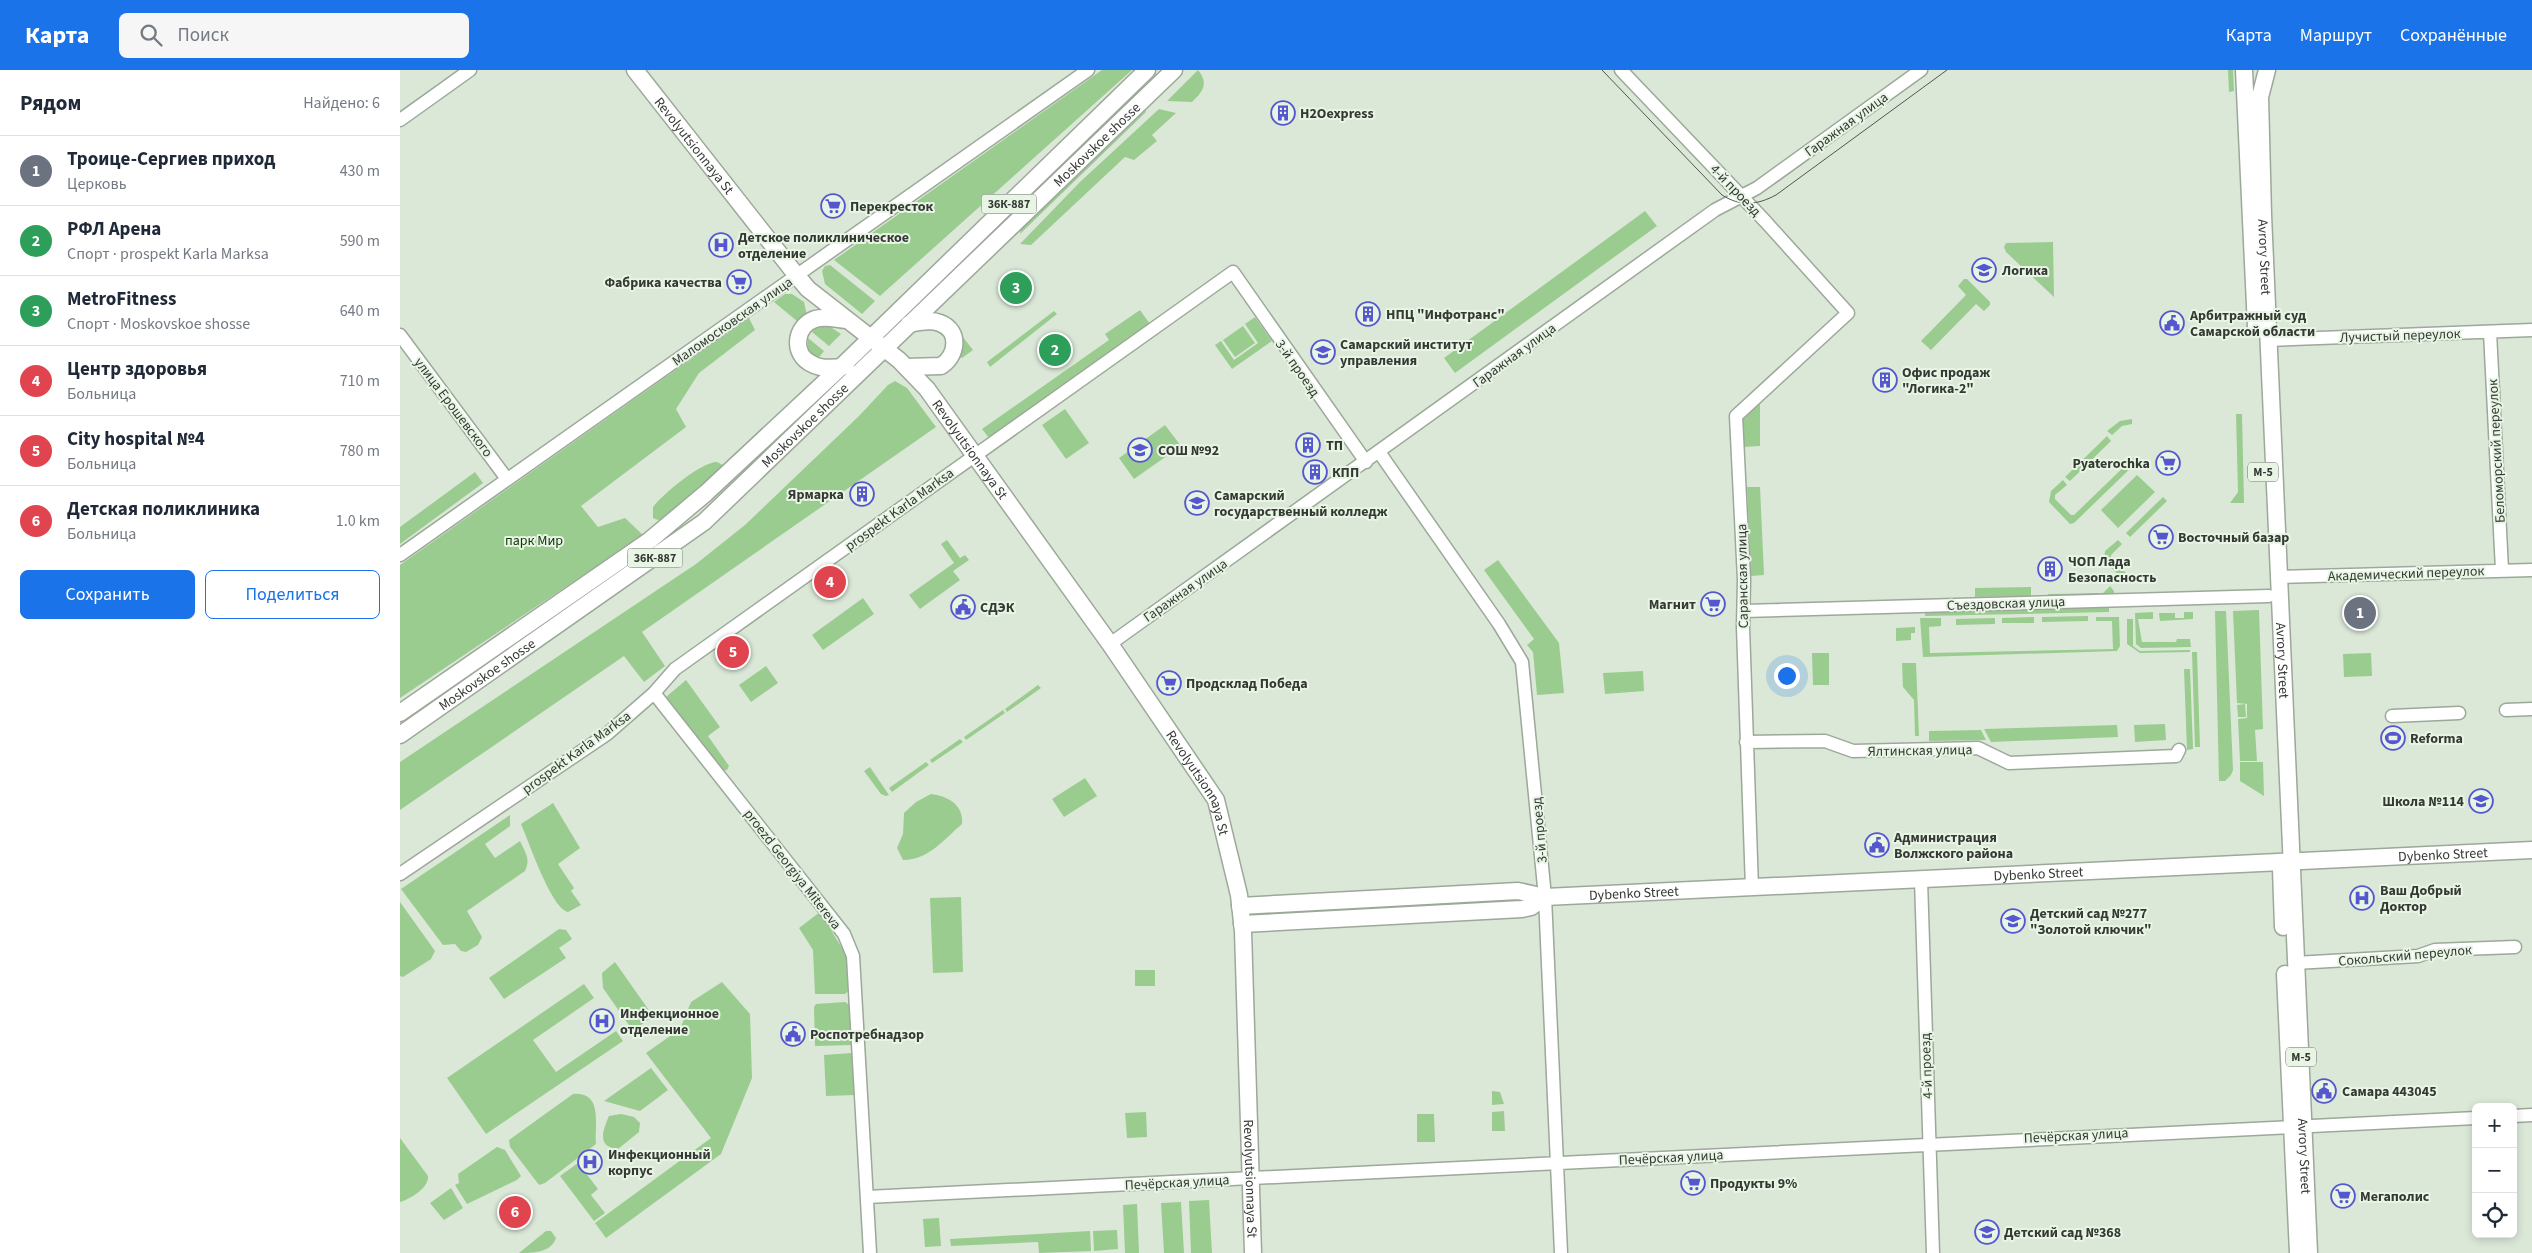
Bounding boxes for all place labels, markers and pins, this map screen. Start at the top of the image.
building icon: H2Oexpress [1270,100,1296,126]
place label: H2Oexpress [1300,104,1374,124]
supermarket icon: Перекресток [820,193,846,219]
place label: Перекресток [850,197,934,217]
place label: Детское поликлиническое отделение [738,228,909,264]
hospital icon: Детское поликлиническое отделение [708,232,734,258]
school or university icon: Логика [1971,257,1997,283]
place label: Логика [2001,261,2048,281]
supermarket icon: Фабрика качества [726,269,752,295]
pin: 3 [1000,269,1032,307]
place label: Фабрика качества [605,273,722,293]
building icon: НПЦ "Инфотранс" [1355,301,1381,327]
place label: НПЦ "Инфотранс" [1386,305,1505,325]
place label: Арбитражный суд Самарской области [2189,306,2315,342]
public building icon: Арбитражный суд Самарской области [2159,310,2185,336]
pin: 2 [1039,331,1071,369]
place label: Самарский институт управления [1340,335,1472,371]
school or university icon: Самарский институт управления [1310,339,1336,365]
place label: Офис продаж "Логика-2" [1902,363,1990,399]
building icon: Офис продаж "Логика-2" [1872,367,1898,393]
building icon: ТП [1295,432,1321,458]
place label: ТП [1326,436,1343,456]
school or university icon: СОШ №92 [1127,437,1153,463]
place label: СОШ №92 [1158,441,1219,461]
supermarket icon: Pyaterochka [2155,450,2181,476]
place label: Pyaterochka [2073,454,2150,474]
building icon: КПП [1302,459,1328,485]
place label: КПП [1332,463,1359,483]
building icon: Ярмарка [849,481,875,507]
place label: Ярмарка [788,485,844,505]
place label: Самарский государственный колледж [1214,486,1388,522]
school or university icon: Самарский государственный колледж [1184,490,1210,516]
supermarket icon: Восточный базар [2148,524,2174,550]
place label: Восточный базар [2178,528,2289,548]
place label: ЧОП Лада Безопасность [2068,552,2156,588]
building icon: ЧОП Лада Безопасность [2037,556,2063,582]
pin: 4 [814,563,846,601]
supermarket icon: Магнит [1700,591,1726,617]
public building icon: СДЭК [950,594,976,620]
pin: 1 [2344,594,2376,632]
place label: Магнит [1649,595,1696,615]
place label: СДЭК [980,598,1015,618]
pin: 5 [717,633,749,671]
supermarket icon: Продсклад Победа [1156,670,1182,696]
place label: Продсклад Победа [1186,674,1308,694]
sports icon: Reforma [2380,725,2406,751]
place label: Reforma [2410,729,2463,749]
school or university icon: Школа №114 [2468,788,2494,814]
place label: Школа №114 [2382,792,2465,812]
place label: Администрация Волжского района [1893,828,2013,864]
public building icon: Администрация Волжского района [1864,832,1890,858]
place label: Ваш Добрый Доктор [2380,881,2462,917]
hospital icon: Ваш Добрый Доктор [2349,885,2375,911]
place label: Детский сад №277 "Золотой ключик" [2030,904,2151,940]
school or university icon: Детский сад №277 "Золотой ключик" [2000,908,2026,934]
place label: Инфекционное отделение [620,1004,719,1040]
hospital icon: Инфекционное отделение [589,1008,615,1034]
public building icon: Роспотребнадзор [780,1021,806,1047]
place label: Роспотребнадзор [810,1025,924,1045]
public building icon: Самара 443045 [2311,1078,2337,1104]
place label: Самара 443045 [2342,1082,2437,1102]
place label: Инфекционный корпус [608,1145,711,1181]
hospital icon: Инфекционный корпус [577,1149,603,1175]
supermarket icon: Продукты 9% [1680,1170,1706,1196]
place label: Продукты 9% [1710,1174,1797,1194]
supermarket icon: Мегаполис [2330,1183,2356,1209]
place label: Мегаполис [2360,1187,2430,1207]
pin: 6 [499,1193,531,1231]
school or university icon: Детский сад №368 [1974,1219,2000,1245]
place label: Детский сад №368 [2004,1223,2121,1243]

